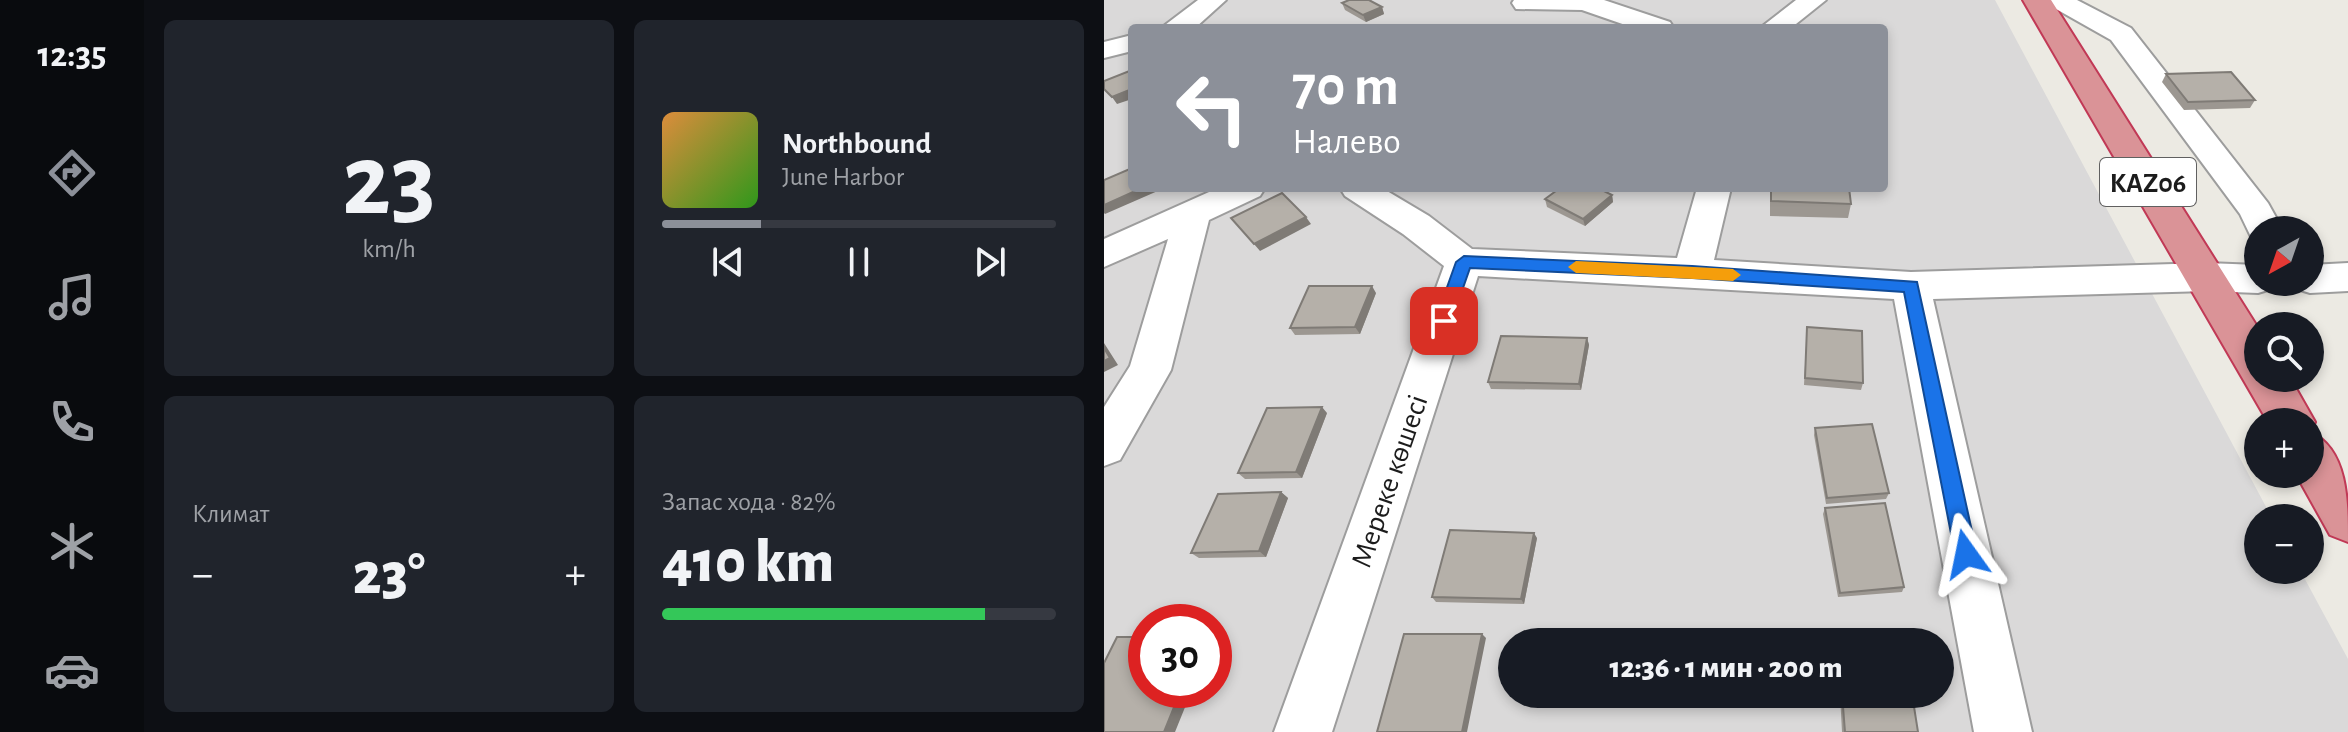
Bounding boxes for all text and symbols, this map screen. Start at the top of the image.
text: 12:35 [37,37,107,73]
icon: left [1160,56,1264,160]
text: 70 m [1292,59,1399,115]
text: Налево [1292,124,1401,160]
text: Northbound [782,129,931,159]
text: 23 [342,130,436,234]
icon: directions [44,145,100,201]
road number: KАZ06 [2100,158,2196,206]
text: June Harbor [782,164,904,190]
north arrow [2244,216,2324,296]
map controls [2244,216,2324,584]
text: km/h [362,236,416,262]
icon: previous [706,240,750,284]
icon: pause [837,240,881,284]
icon: next [968,240,1012,284]
icon: music [44,269,100,325]
pin [1410,287,1478,355]
icon: arrive [1422,299,1466,343]
button: search [2244,312,2324,392]
street label: Мереке көшесі [1346,391,1434,572]
icon: phone [44,394,100,450]
button: + [2244,408,2324,488]
text: Запас хода · 82% [662,489,836,515]
text: Климат [192,501,269,527]
button: − [2244,504,2324,584]
position arrow [1924,512,2008,596]
icon: climate [44,518,100,574]
text: 410 km [662,533,834,593]
text: 23° [353,545,425,605]
text: − [192,553,213,597]
text: + [565,553,586,597]
speed limit sign: 30 [1128,604,1232,708]
icon: car [44,642,100,698]
text: 12:36 · 1 мин · 200 m [1609,653,1843,683]

